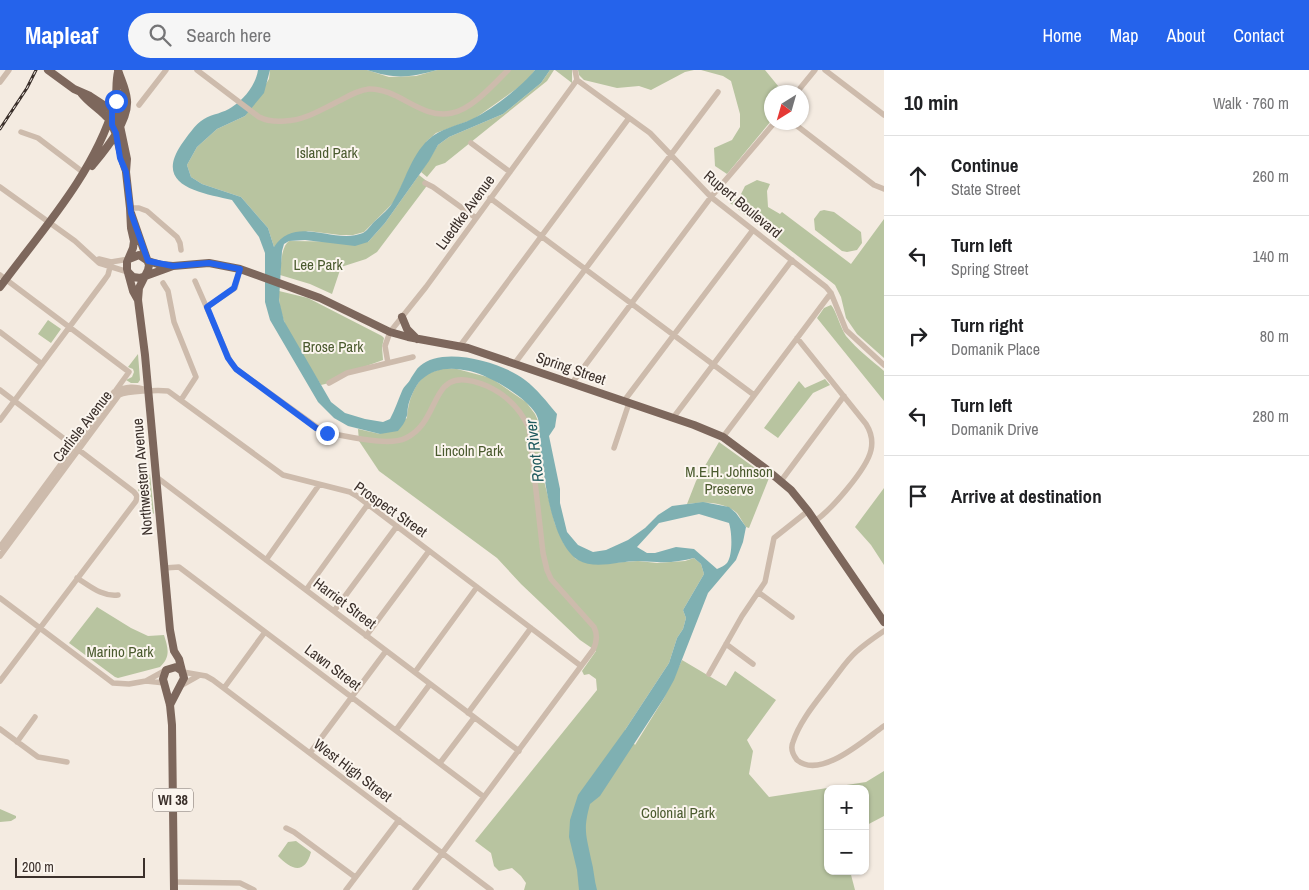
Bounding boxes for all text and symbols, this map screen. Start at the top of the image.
search box [128,13,478,58]
text: Mapleaf [25,19,98,51]
icon: search [146,21,174,49]
text: Search here [186,22,271,48]
text: Home [1042,23,1082,48]
text: Map [1110,23,1139,48]
text: About [1167,23,1205,48]
text: Contact [1233,23,1284,48]
north arrow [764,85,809,130]
text: 10 min [904,88,959,117]
route start [105,90,128,113]
text: Walk · 760 m [1213,92,1289,114]
park label: Island Park [296,142,359,163]
text: Continue [951,152,1019,178]
icon: ahead [904,162,932,190]
street label: Rupert Boulevard [700,165,786,243]
text: 260 m [1253,165,1289,187]
street label: Luedtke Avenue [431,170,499,254]
text: State Street [951,178,1020,200]
text: Turn left [951,232,1012,258]
icon: left [904,242,932,270]
text: 140 m [1253,245,1289,267]
park label: Lee Park [293,254,343,275]
text: Spring Street [951,258,1028,280]
text: Turn right [951,312,1023,338]
icon: right [904,322,932,350]
text: 80 m [1260,325,1289,347]
park label: Brose Park [303,336,364,357]
text: Domanik Place [951,338,1040,360]
street label: Spring Street [533,346,609,390]
street label: Carlisle Avenue [47,386,117,466]
text: Turn left [951,392,1012,418]
icon: left [904,402,932,430]
text: 280 m [1253,405,1289,427]
street label: Northwestern Avenue [126,417,158,536]
water label: Root River [519,418,549,483]
text: Domanik Drive [951,418,1039,440]
route end [316,422,339,445]
park label: Lincoln Park [435,440,504,461]
park label: M.E.H. Johnson Preserve [685,461,773,499]
street label: Prospect Street [350,476,432,542]
icon: arrive [904,482,932,510]
text: Arrive at destination [951,483,1102,509]
street label: Harriet Street [309,572,381,634]
street label: Lawn Street [300,639,366,695]
park label: Marino Park [87,641,154,662]
street label: West High Street [309,733,397,807]
map controls [824,785,869,875]
button: + [824,785,869,830]
road number: WI 38 [153,788,193,812]
park label: Colonial Park [641,802,716,823]
button: − [824,830,869,875]
scale bar [15,855,145,878]
text: 200 m [22,858,54,876]

